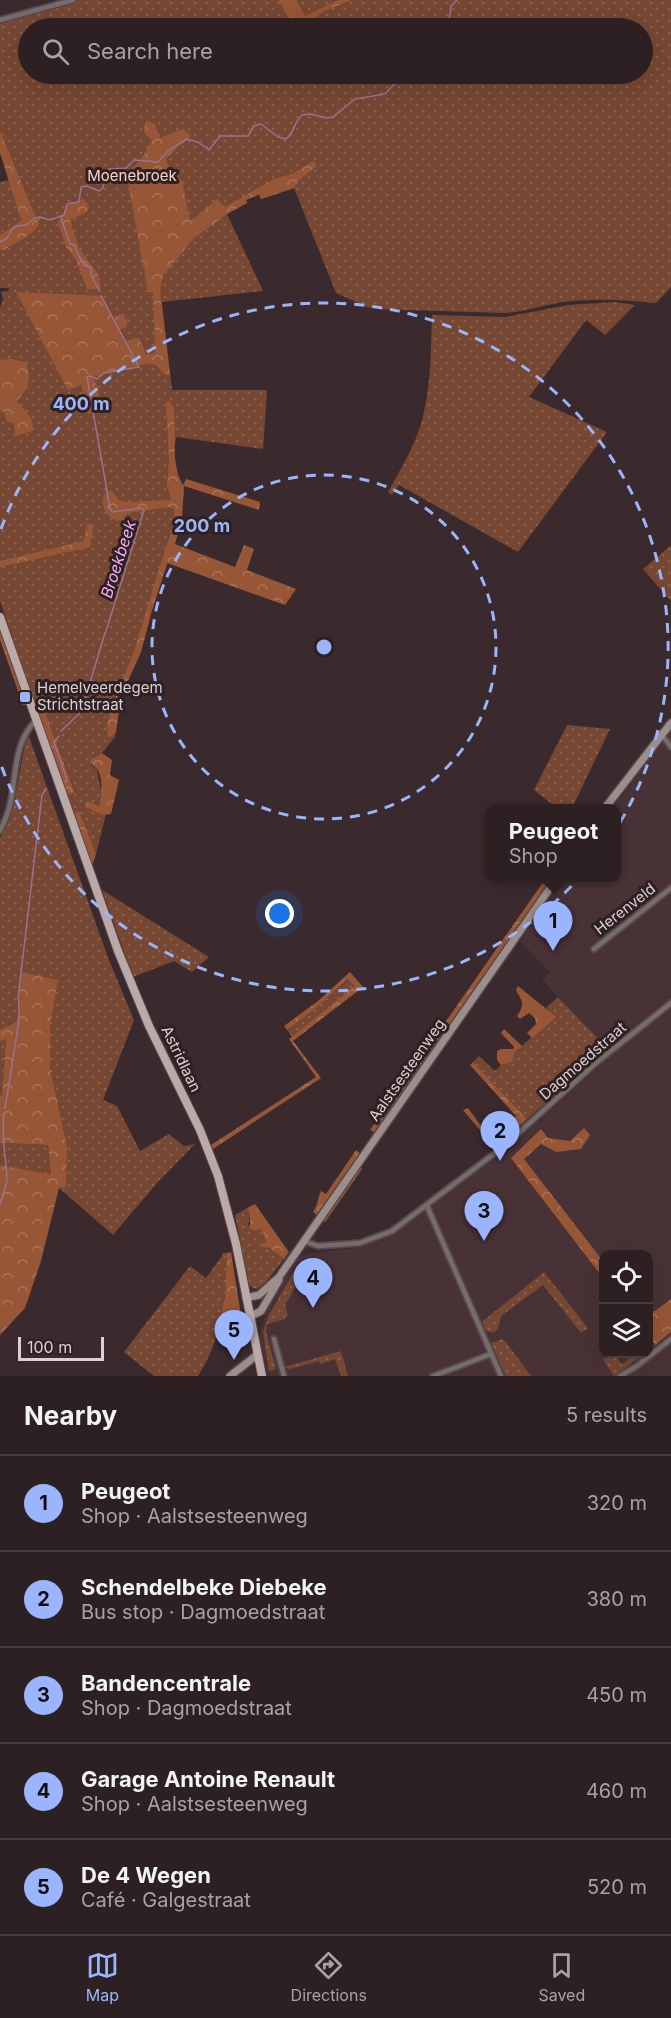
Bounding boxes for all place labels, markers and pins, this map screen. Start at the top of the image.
centre of rings [314,637,334,657]
place label: Hemelveerdegem Strichtstraat [37,678,163,714]
marker: Hemelveerdegem Strichtstraat [18,690,32,704]
pin: 1 [534,902,572,951]
pin: 2 [480,1112,520,1161]
pin: 3 [464,1192,504,1241]
pin: 4 [294,1258,332,1308]
pin: 5 [214,1310,254,1360]

